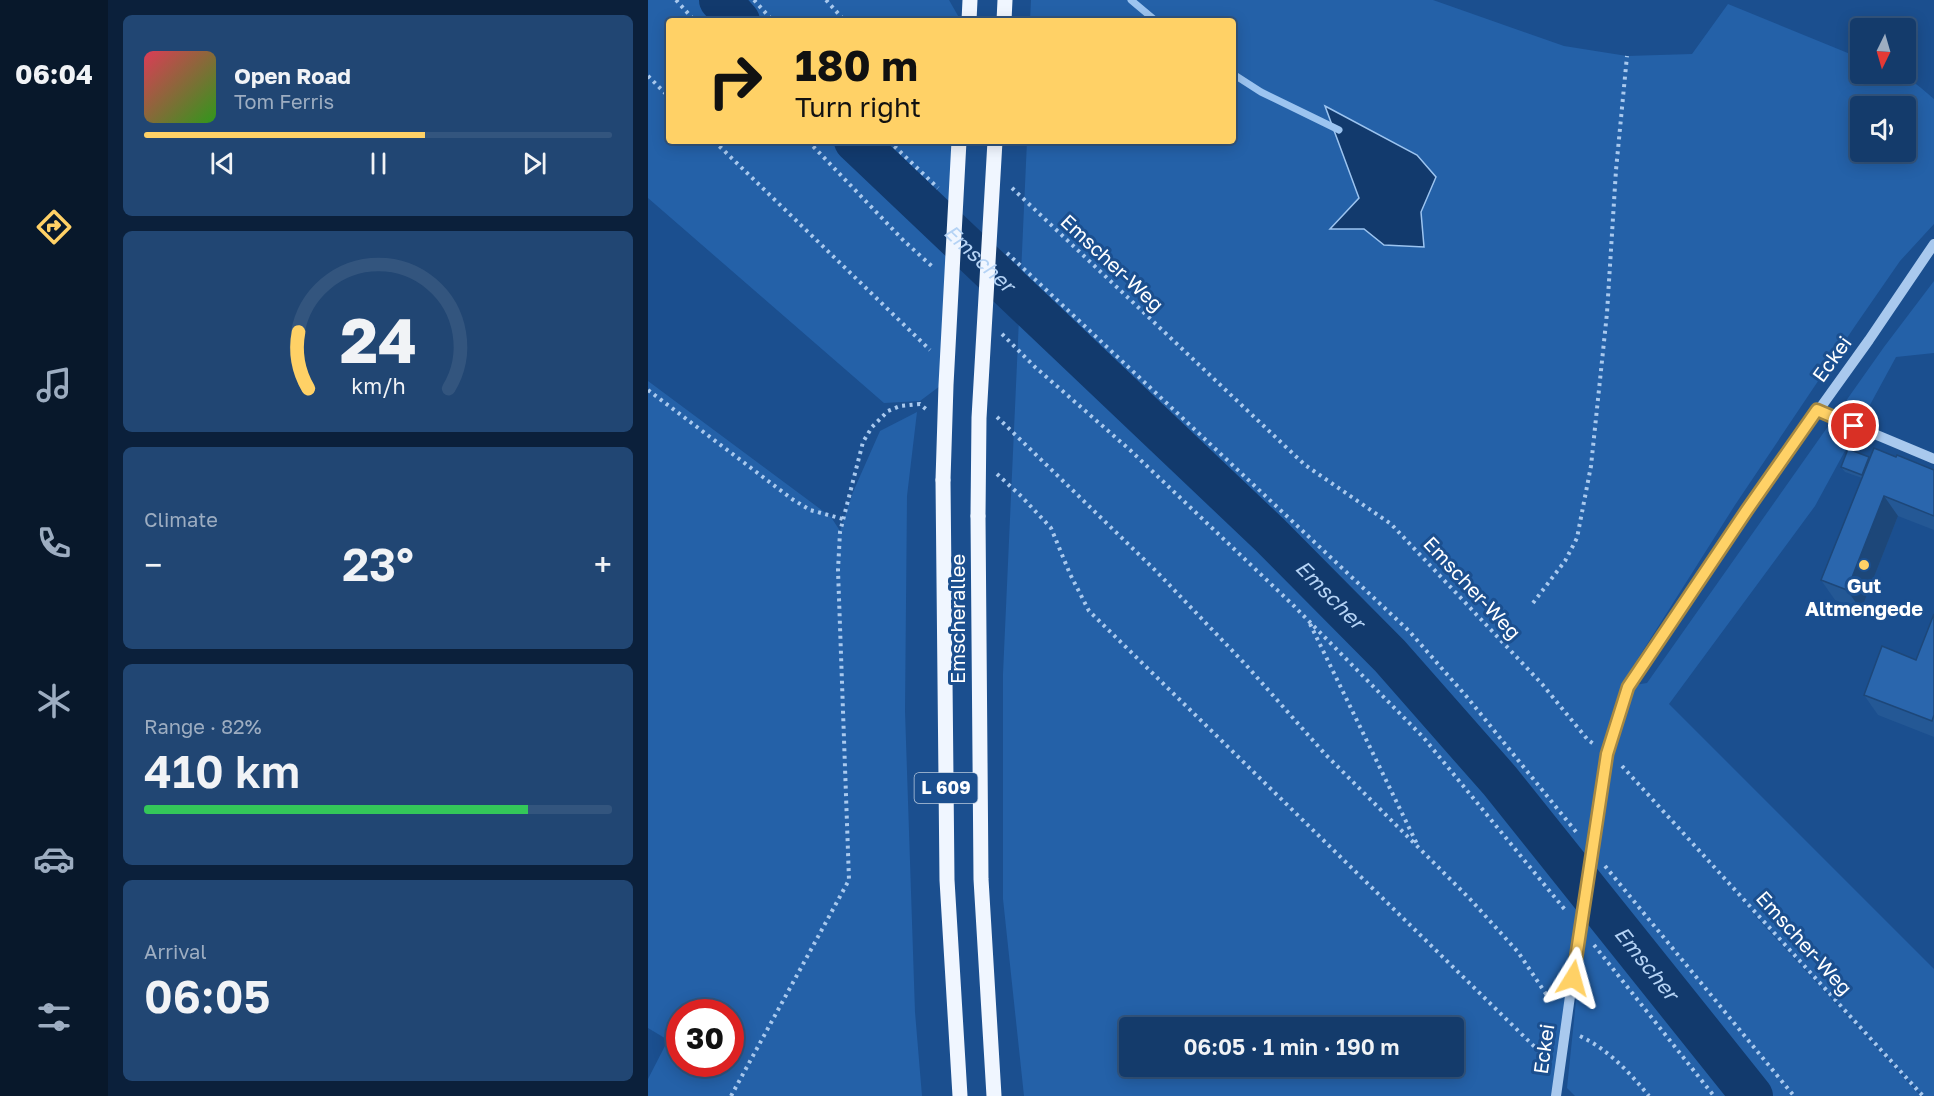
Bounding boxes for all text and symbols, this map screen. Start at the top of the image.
north arrow [1850,18,1916,84]
map controls [1850,18,1916,162]
text: 180 m [795,40,918,90]
icon: right [696,42,774,120]
text: 06:04 [15,58,93,90]
text: Open Road [234,62,351,89]
text: Tom Ferris [234,89,334,113]
text: Turn right [795,91,921,123]
button: sound [1850,96,1916,162]
icon: previous [206,147,239,180]
icon: pause [362,147,395,180]
icon: next [518,147,551,180]
icon: directions [33,206,75,248]
street label: Emscher-Weg [1056,209,1169,316]
water label: Emscher [939,219,1022,299]
text: 24 [339,302,417,377]
street label: Eckei [1807,331,1856,386]
icon: music [33,364,75,406]
text: km/h [351,373,405,399]
pin [1828,400,1879,451]
icon: arrive [1837,409,1870,442]
text: Climate [144,507,218,531]
icon: phone [33,522,75,564]
street label: Emscher-Weg [1419,531,1526,644]
text: 23° [342,537,414,591]
text: − [144,545,162,584]
text: + [594,545,612,584]
street label: Emscherallee [945,554,969,684]
water label: Emscher [1290,554,1372,637]
marker: Gut Altmengede [1857,558,1871,572]
place label: Gut Altmengede [1805,573,1923,620]
icon: climate [33,680,75,722]
text: Range · 82% [144,714,262,738]
text: 410 km [144,744,300,798]
road number: L 609 [914,773,978,803]
icon: car [33,838,75,880]
street label: Emscher-Weg [1752,885,1858,999]
water label: Emscher [1609,921,1686,1007]
text: Arrival [144,939,207,963]
position arrow [1541,946,1605,1010]
text: 06:05 [144,969,271,1023]
icon: filters [33,996,75,1038]
speed limit sign: 30 [666,999,744,1077]
street label: Eckei [1528,1022,1558,1076]
text: 06:05 · 1 min · 190 m [1183,1033,1400,1060]

